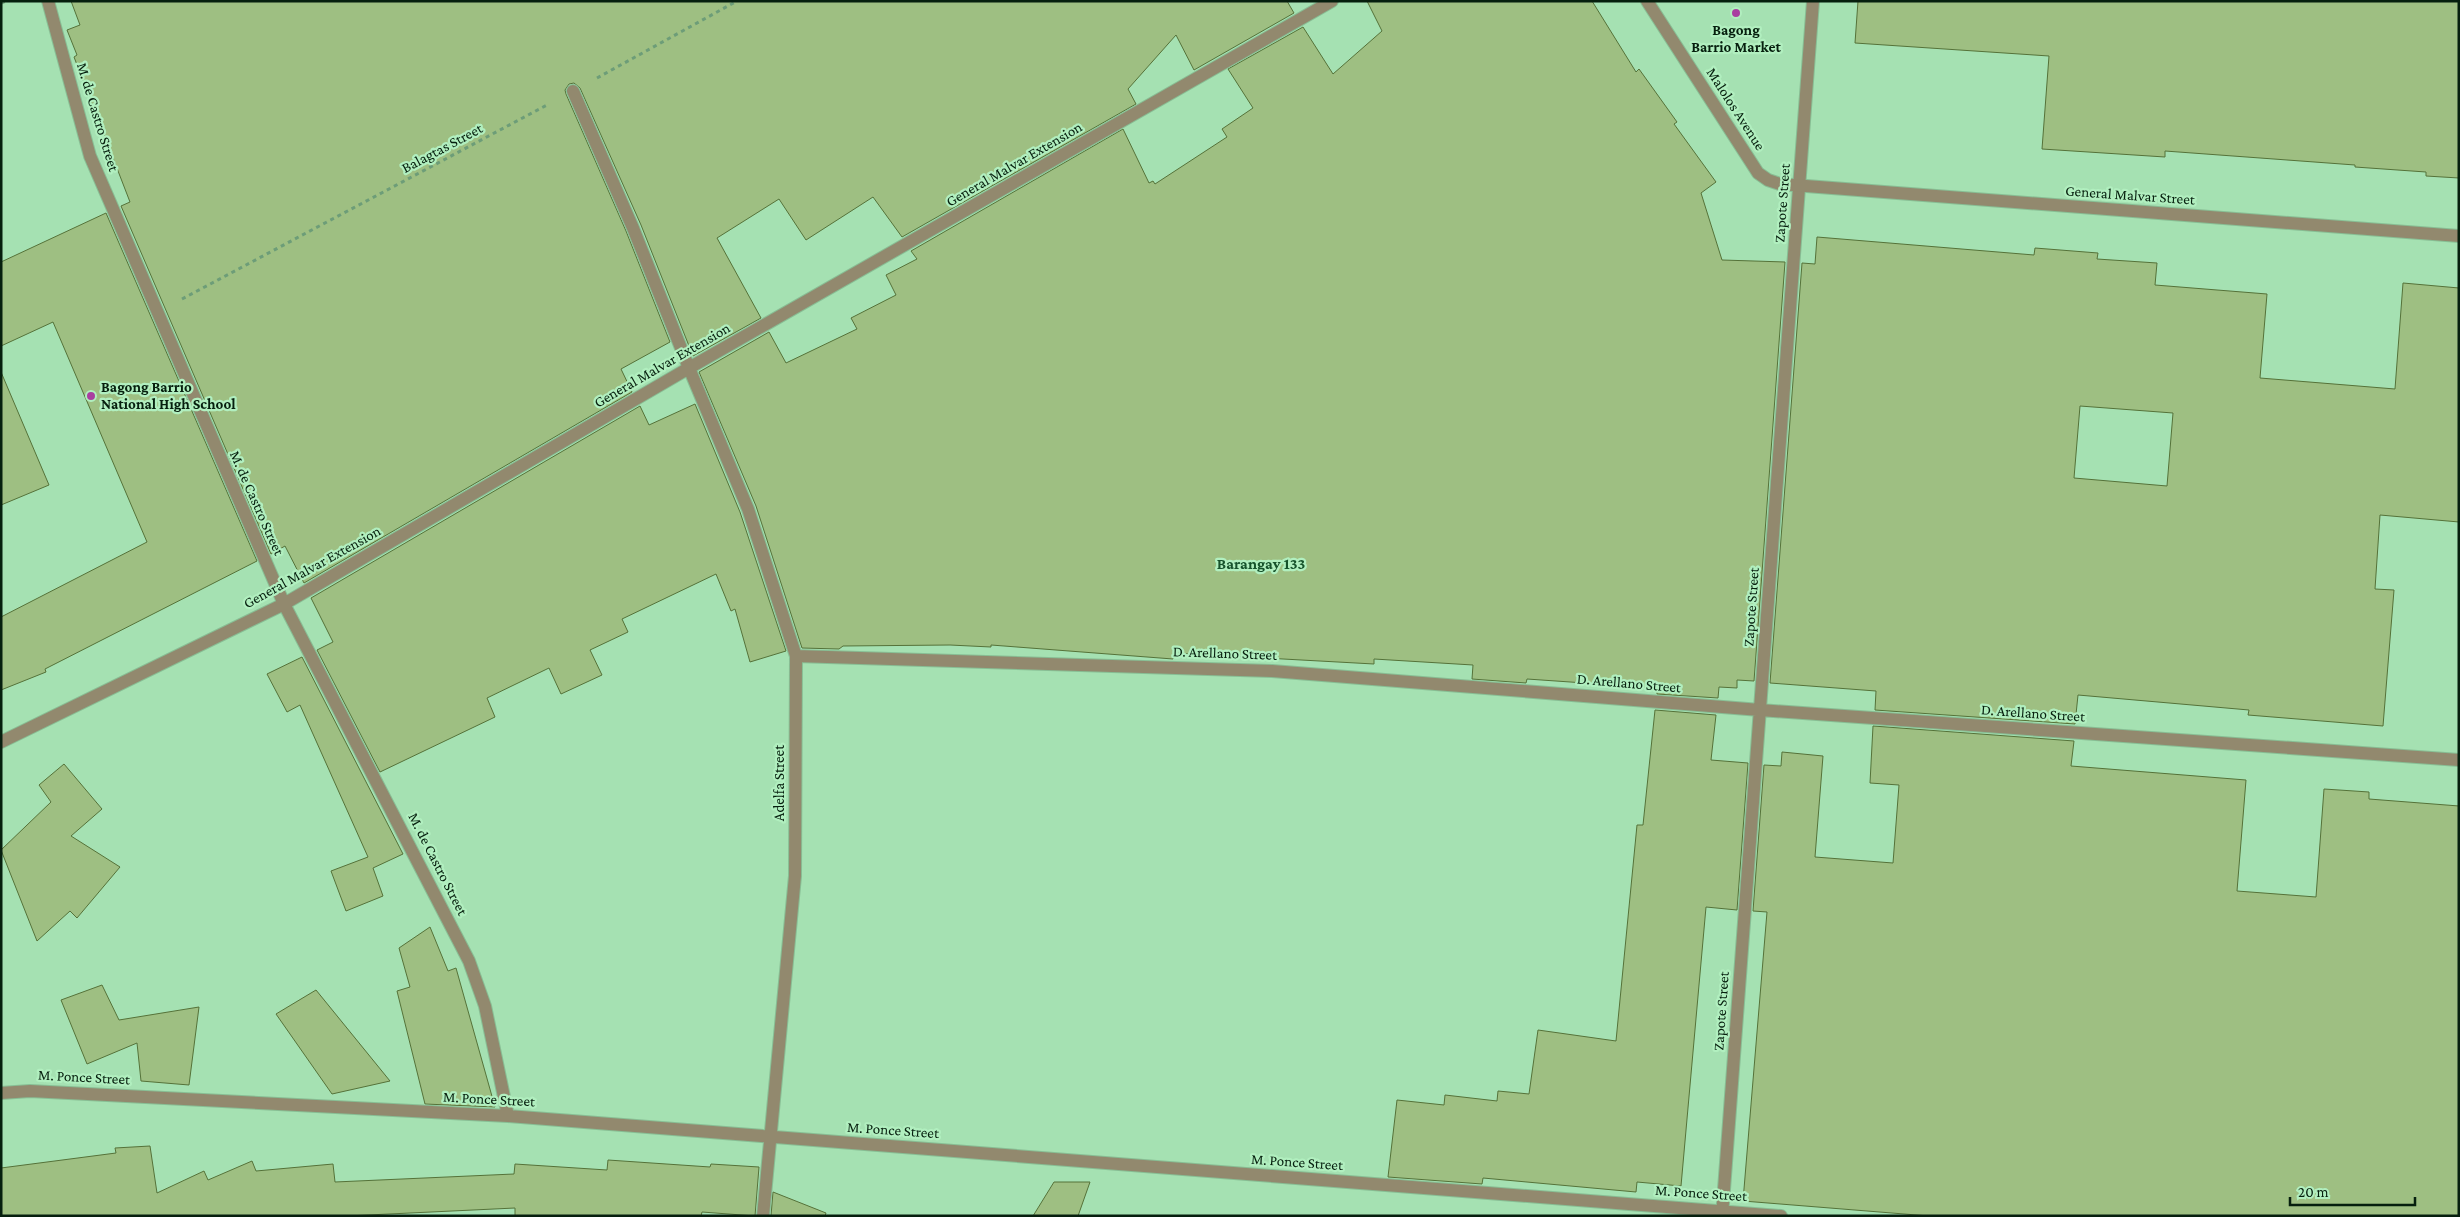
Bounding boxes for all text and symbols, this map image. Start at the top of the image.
marker: Bagong Barrio Market [1730,7,1742,19]
place label: Bagong Barrio Market [1691,22,1781,55]
street label: M. de Castro Street [74,61,122,174]
street label: Malolos Avenue [1703,65,1769,154]
street label: General Malvar Extension [943,118,1085,210]
street label: Balagtas Street [399,120,486,177]
street label: Zapote Street [1771,162,1794,243]
street label: General Malvar Street [2065,182,2196,208]
street label: General Malvar Extension [591,319,733,411]
place label: Bagong Barrio National High School [101,379,236,412]
marker: Bagong Barrio National High School [85,390,97,402]
street label: M. de Castro Street [227,448,288,559]
street label: General Malvar Extension [241,523,383,611]
district label: Barangay 133 [1217,555,1305,572]
street label: Zapote Street [1740,566,1763,647]
street label: D. Arellano Street [1173,643,1278,663]
street label: D. Arellano Street [1576,670,1683,696]
street label: D. Arellano Street [1980,701,2087,725]
street label: Adelfa Street [771,744,787,821]
street label: M. de Castro Street [405,810,471,919]
street label: Zapote Street [1710,970,1733,1051]
street label: M. Ponce Street [38,1067,131,1087]
street label: M. Ponce Street [443,1089,536,1109]
street label: M. Ponce Street [846,1119,941,1141]
street label: M. Ponce Street [1250,1151,1345,1173]
scale bar [2290,1174,2415,1206]
street label: M. Ponce Street [1654,1182,1749,1204]
text: 20 m [2298,1184,2329,1200]

